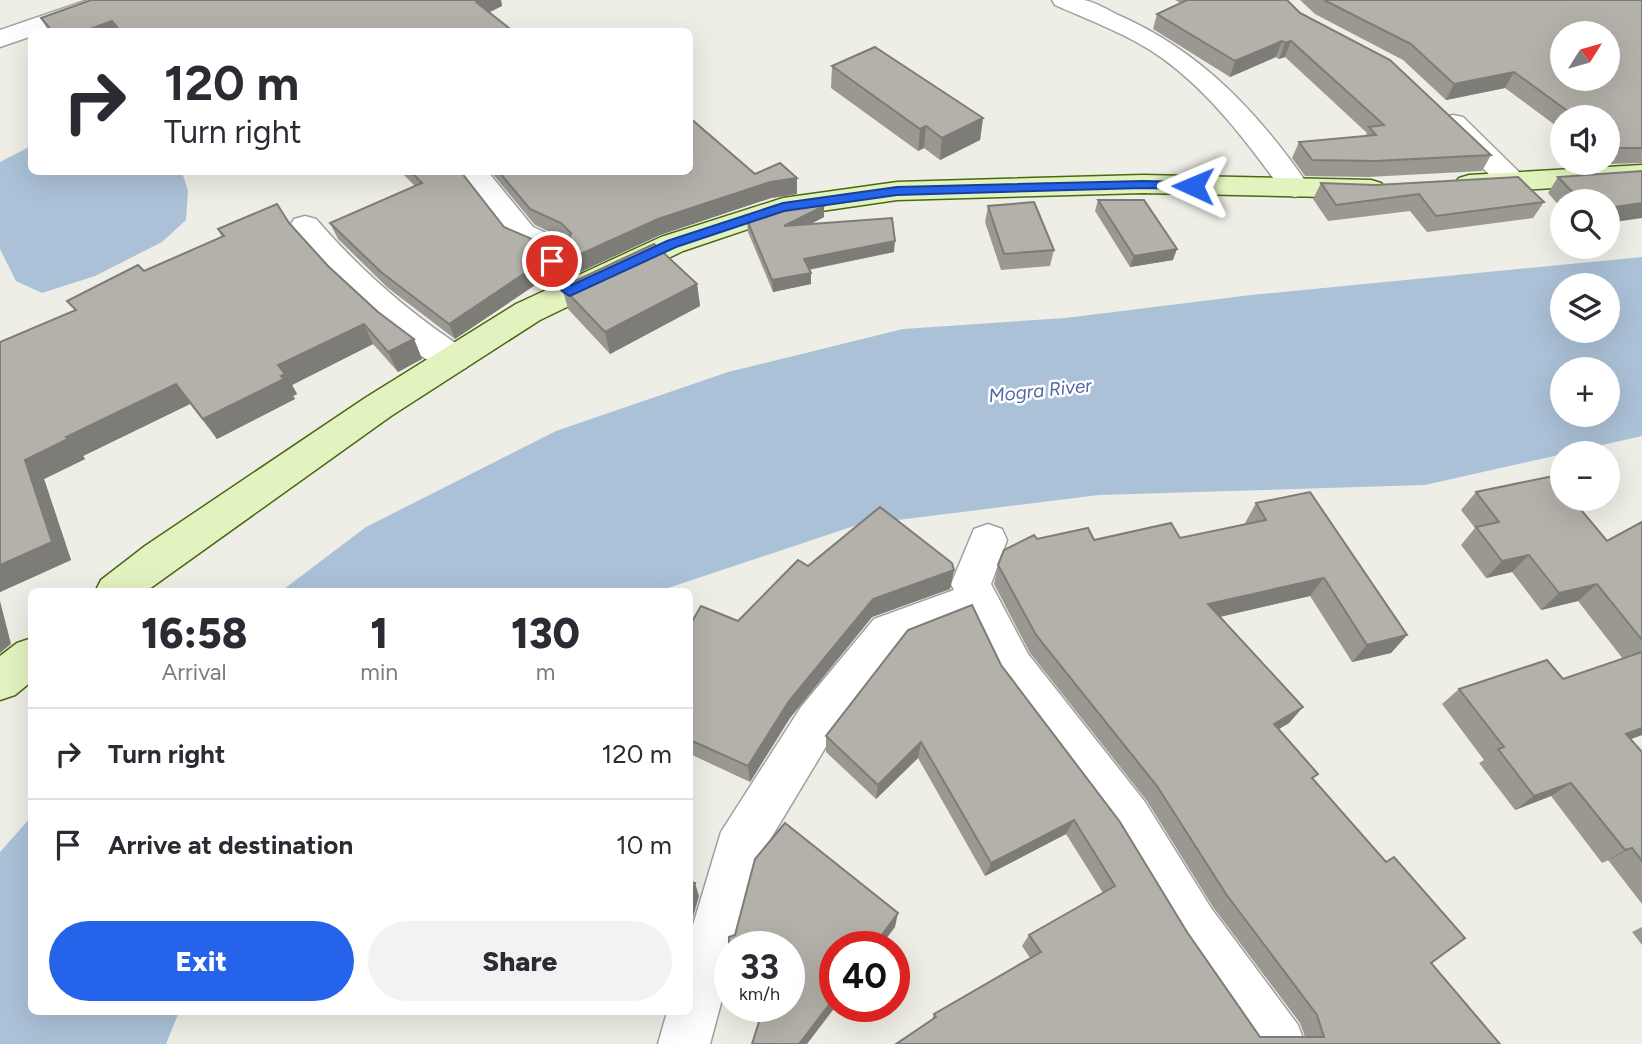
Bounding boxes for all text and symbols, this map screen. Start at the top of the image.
north arrow [1550,21,1620,91]
map controls [1550,21,1620,511]
text: 120 m [164,53,299,112]
icon: right [49,56,140,147]
button: sound [1550,105,1620,175]
text: Turn right [164,113,302,151]
position arrow [1156,149,1230,223]
button: search [1550,189,1620,259]
pin [522,231,582,291]
icon: arrive [533,242,571,280]
button: layers [1550,273,1620,343]
button: + [1550,357,1620,427]
water label: Mogra River [987,374,1093,407]
button: − [1550,441,1620,511]
text: 16:58 [141,608,247,659]
text: 1 [370,608,388,659]
text: 130 [511,608,580,659]
text: Arrival [162,658,227,686]
text: min [360,658,398,686]
text: m [536,658,555,686]
icon: right [49,735,87,773]
text: Turn right [108,738,225,770]
text: 120 m [602,738,672,770]
icon: arrive [49,826,87,864]
text: Arrive at destination [108,829,353,861]
text: 10 m [616,829,672,861]
button: Exit [49,921,354,1001]
button: Share [368,921,672,1001]
speed limit sign: 40 [819,931,910,1022]
text: 33 [740,946,779,988]
text: km/h [739,983,780,1005]

